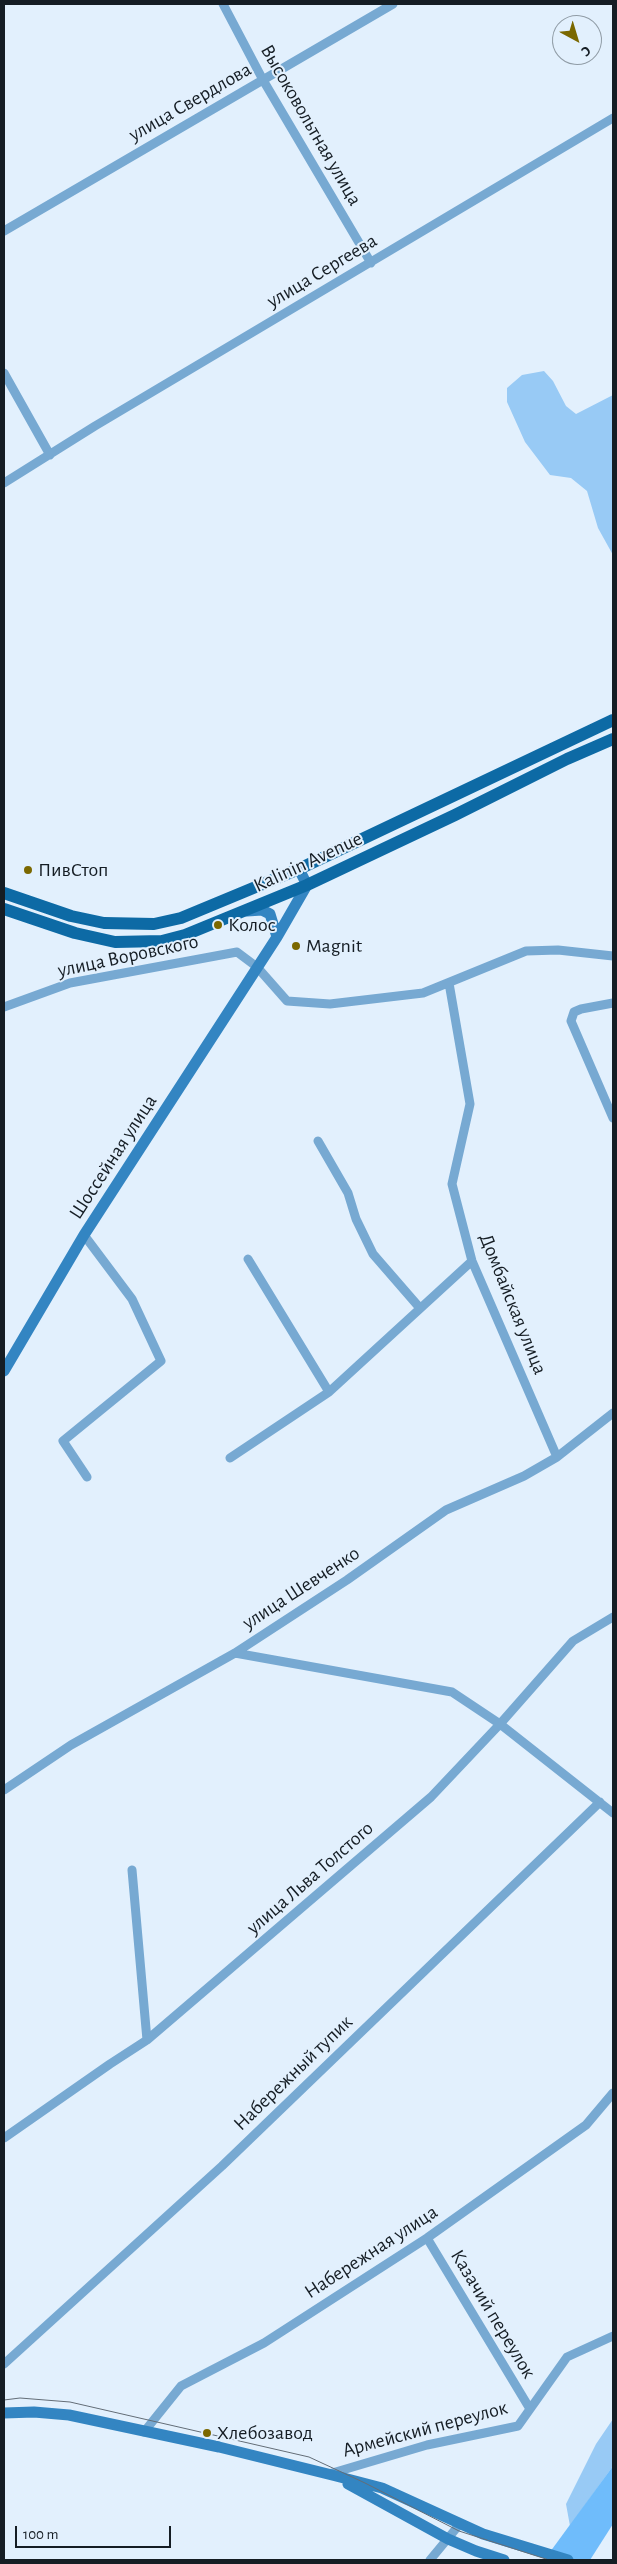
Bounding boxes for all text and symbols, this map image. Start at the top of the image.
north arrow [552,15,602,65]
street label: Высоковольтная улица [255,40,367,210]
text: С [578,43,593,59]
street label: улица Свердлова [124,57,256,147]
street label: улица Сергеева [263,229,381,313]
street label: Kalinin Avenue [250,826,366,898]
place label: ПивСтоп [38,858,108,882]
marker: ПивСтоп [22,864,34,876]
place label: Колос [228,913,276,937]
marker: Колос [212,919,224,931]
street label: улица Воровского [56,929,200,983]
place label: Magnit [306,934,362,958]
marker: Magnit [290,940,302,952]
street label: Шоссейная улица [64,1090,162,1224]
street label: Домбайская улица [474,1230,552,1378]
street label: улица Шевченко [238,1541,364,1635]
street label: улица Льва Толстого [242,1816,378,1940]
street label: Набережный тупик [228,2010,358,2136]
street label: Набережная улица [300,2200,442,2304]
street label: Казачий переулок [445,2245,541,2383]
street label: Армейский переулок [340,2395,510,2463]
place label: Хлебозавод [217,2421,313,2445]
marker: Хлебозавод [201,2427,213,2439]
scale bar [18,2516,174,2548]
text: 100 m [23,2527,58,2542]

